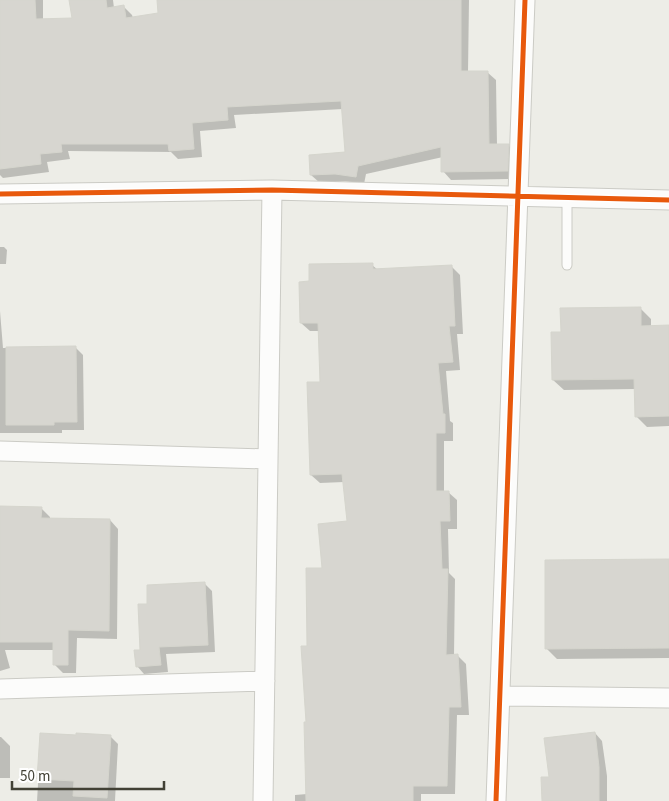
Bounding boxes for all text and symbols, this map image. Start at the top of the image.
scale bar [12,758,165,790]
text: 50 m [20,766,50,787]

